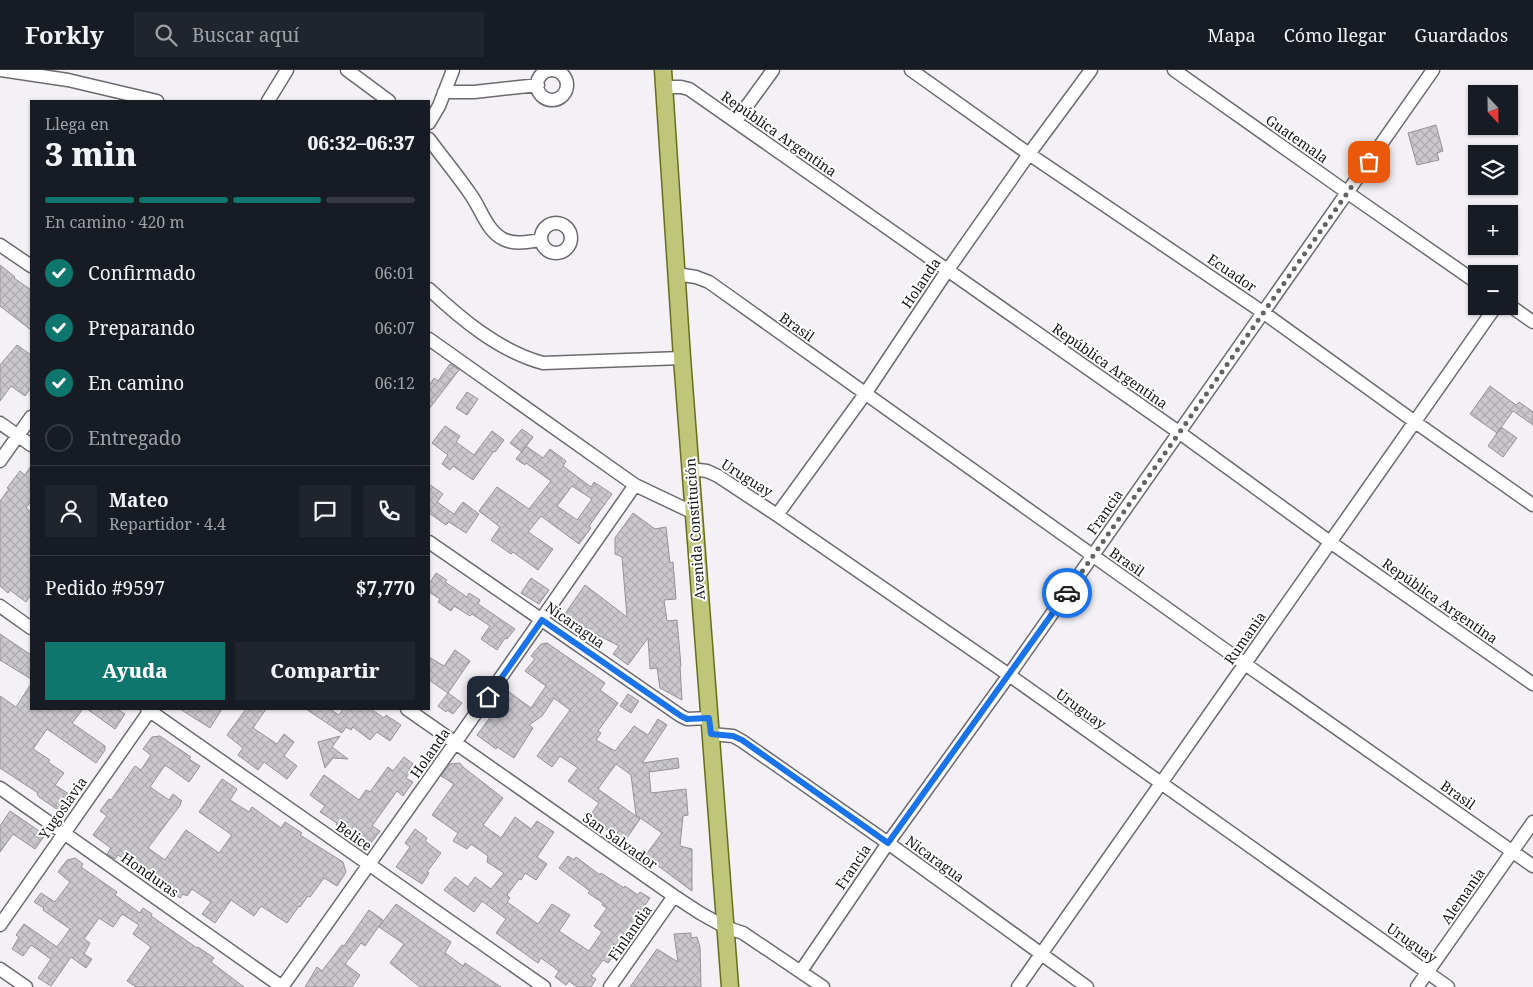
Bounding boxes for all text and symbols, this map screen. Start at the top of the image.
search box [134,12,484,57]
text: Forkly [25,18,104,51]
icon: search [152,21,180,49]
text: Buscar aquí [192,22,299,48]
text: Mapa [1208,23,1256,47]
text: Cómo llegar [1284,23,1386,47]
text: Guardados [1414,23,1508,47]
north arrow [1468,85,1518,135]
map controls [1468,85,1518,315]
street label: República Argentina [718,87,841,181]
street label: Guatemala [1262,110,1333,167]
text: Llega en [45,113,109,135]
text: 06:32–06:37 [307,130,415,156]
text: 3 min [45,132,137,175]
pin [1348,141,1390,183]
button: layers [1468,145,1518,195]
icon: bag [1355,148,1383,176]
button: + [1468,205,1518,255]
text: En camino · 420 m [45,211,185,233]
street label: Ecuador [1204,249,1261,296]
street label: Holanda [897,254,944,312]
icon: check [45,259,73,287]
text: Confirmado [88,260,196,286]
text: 06:01 [375,262,415,284]
button: − [1468,265,1518,315]
street label: Brasil [776,308,819,346]
icon: check [45,314,73,342]
text: Preparando [88,315,195,341]
text: 06:07 [375,317,415,339]
street label: República Argentina [1049,319,1172,413]
icon: check [45,369,73,397]
text: En camino [88,370,184,396]
text: 06:12 [375,372,415,394]
text: Entregado [88,425,181,451]
street label: Uruguay [718,454,777,501]
street label: Avenida Constitución [680,458,709,601]
button: person [45,485,97,537]
button: chat [299,485,351,537]
button: phone [363,485,415,537]
street label: Francia [1082,485,1127,538]
text: Mateo [109,487,169,513]
text: Repartidor · 4.4 [109,513,226,535]
street label: Brasil [1106,543,1149,581]
street label: República Argentina [1379,554,1502,648]
courier [1042,568,1092,618]
text: Pedido #9597 [45,575,165,601]
text: $7,770 [356,575,415,601]
icon: car [1053,579,1081,607]
street label: Nicaragua [542,597,609,652]
street label: Rumania [1219,607,1270,668]
button: Ayuda [45,642,225,700]
button: Compartir [235,642,415,700]
pin [467,676,509,718]
icon: home [474,683,502,711]
street label: Uruguay [1052,684,1110,733]
street label: Holanda [405,724,454,781]
street label: Yugoslavia [34,773,91,844]
street label: Brasil [1437,776,1480,814]
street label: San Salvador [579,808,662,874]
street label: Belice [333,816,376,855]
street label: Nicaragua [902,831,969,886]
street label: Francia [831,840,875,893]
street label: Honduras [118,848,183,901]
street label: Alemania [1436,864,1489,927]
street label: Finlandia [603,901,656,964]
street label: Uruguay [1383,918,1441,967]

